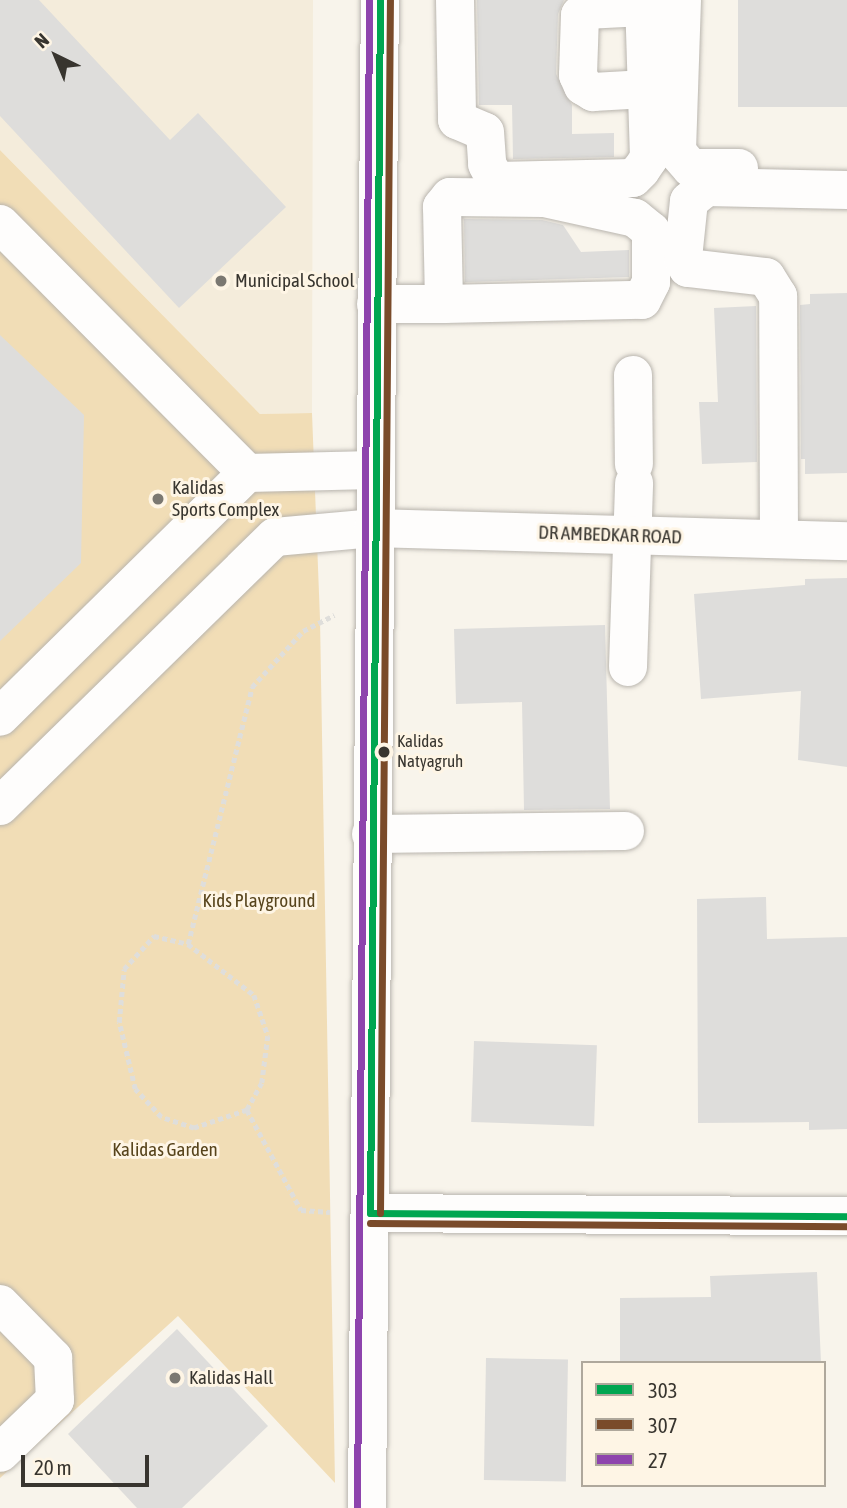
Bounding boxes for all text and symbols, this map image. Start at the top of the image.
north arrow [21,21,91,91]
text: N [30,29,53,53]
place label: Municipal School [235,270,354,292]
marker: Municipal School [213,273,229,289]
place label: Kalidas Sports Complex [172,477,279,521]
marker: Kalidas Sports Complex [150,491,166,507]
street label: DR AMBEDKAR ROAD [538,521,682,549]
place label: Kalidas Natyagruh [397,732,463,772]
marker: Kalidas Natyagruh [377,745,391,759]
park label: Kids Playground [202,890,316,912]
park label: Kalidas Garden [112,1139,218,1161]
legend [581,1361,826,1487]
place label: Kalidas Hall [189,1367,273,1389]
marker: Kalidas Hall [167,1370,183,1386]
text: 303 [648,1378,678,1402]
text: 307 [648,1413,678,1437]
scale bar [24,1442,152,1486]
text: 27 [648,1448,668,1472]
text: 20 m [34,1455,72,1479]

